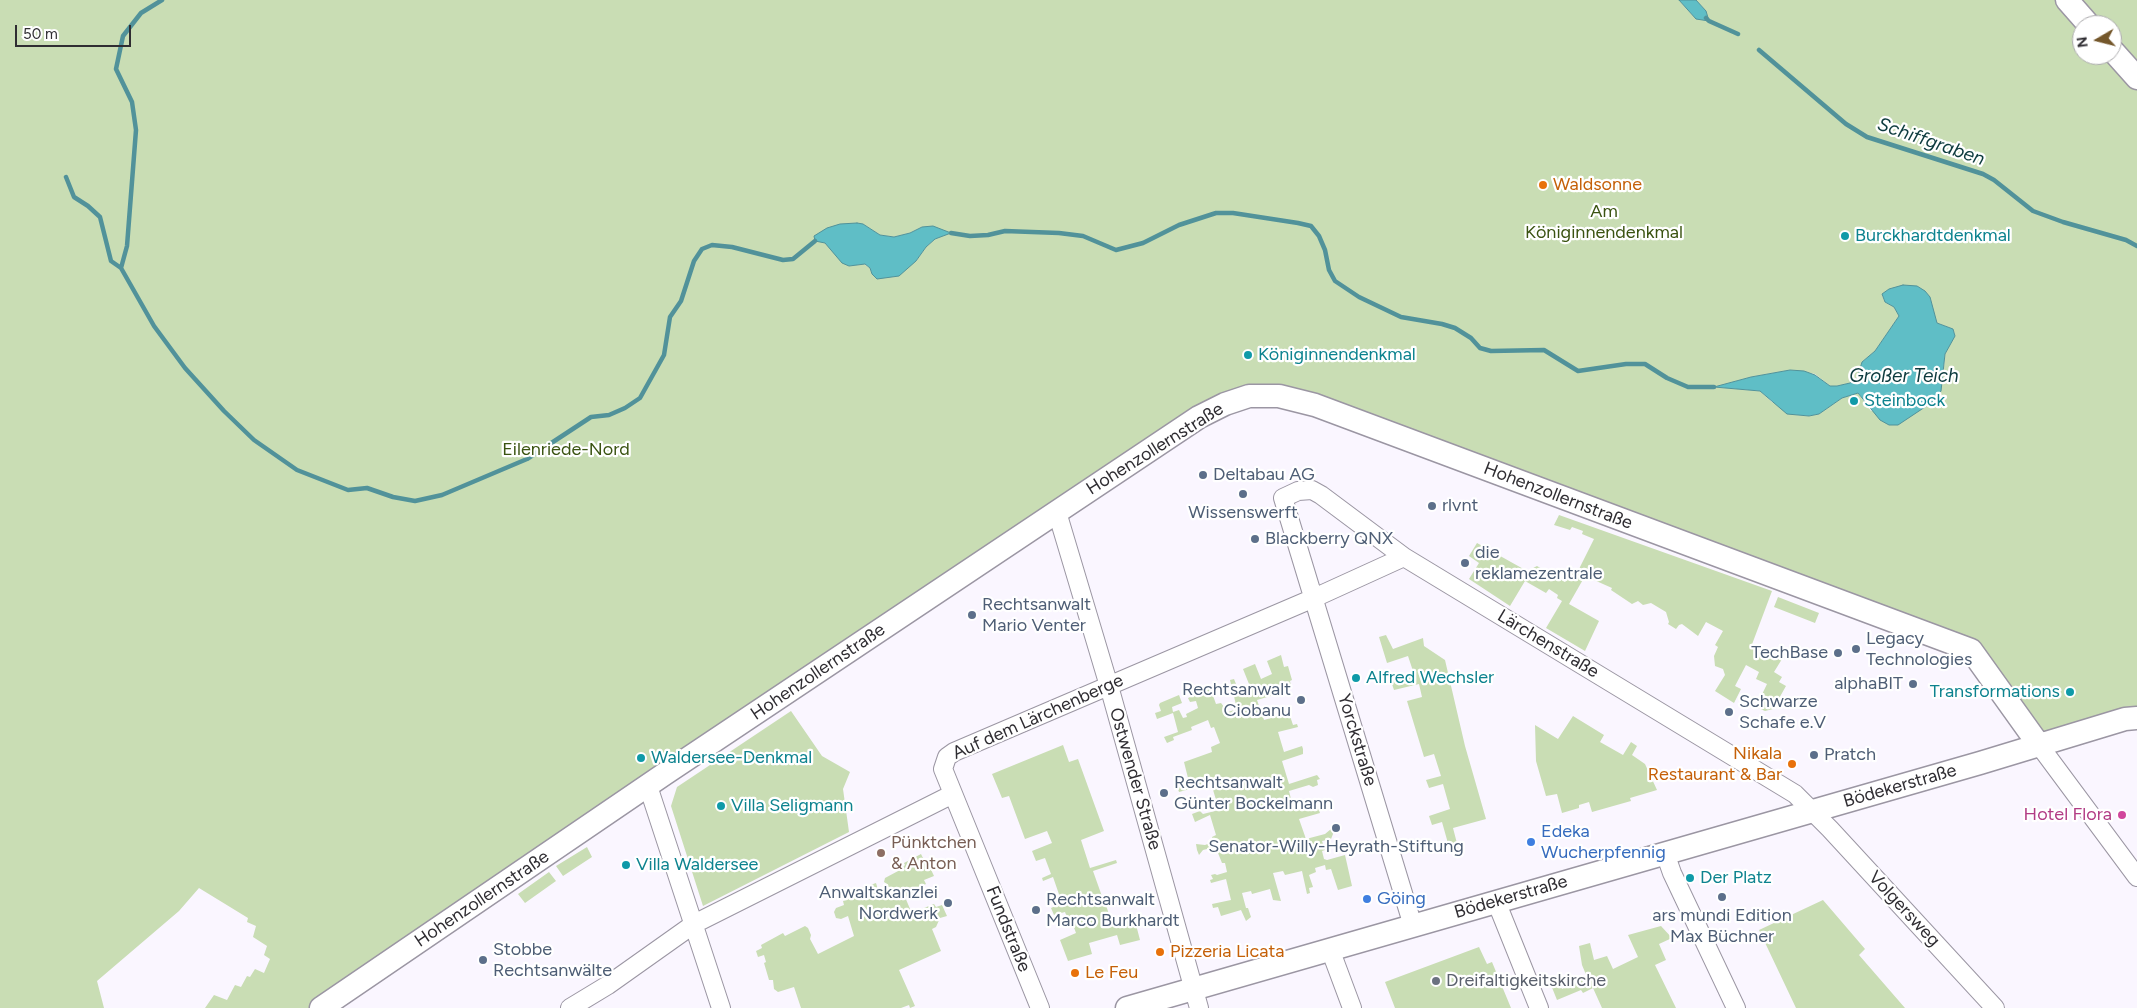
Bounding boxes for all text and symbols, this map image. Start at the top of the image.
scale bar [18,15,134,47]
north arrow [2072,15,2122,65]
text: 50 m [23,25,58,43]
text: N [2073,35,2092,49]
water label: Schiffgraben [1874,113,1988,171]
place label: Waldsonne [1553,174,1642,196]
marker: Waldsonne [1537,179,1549,191]
park label: Am Königinnendenkmal [1525,201,1683,243]
place label: Burckhardtdenkmal [1855,225,2011,247]
marker: Burckhardtdenkmal [1839,230,1851,242]
place label: Königinnendenkmal [1258,344,1416,366]
marker: Königinnendenkmal [1242,349,1254,361]
water label: Großer Teich [1849,365,1959,387]
place label: Steinbock [1864,390,1945,412]
marker: Steinbock [1848,395,1860,407]
street label: Hohenzollernstraße [1083,398,1227,500]
park label: Eilenriede-Nord [502,439,630,461]
street label: Hohenzollernstraße [1481,458,1635,534]
place label: Deltabau AG [1213,464,1315,486]
marker: Deltabau AG [1197,469,1209,481]
marker: Wissenswerft [1237,488,1249,500]
place label: rlvnt [1442,495,1478,517]
marker: rlvnt [1426,500,1438,512]
place label: Wissenswerft [1188,502,1298,524]
place label: Blackberry QNX [1265,528,1393,550]
marker: Blackberry QNX [1249,533,1261,545]
place label: die reklamezentrale [1475,542,1602,584]
marker: die reklamezentrale [1459,557,1471,569]
place label: Rechtsanwalt Mario Venter [982,594,1091,636]
street label: Lärchenstraße [1493,605,1603,683]
marker: Rechtsanwalt Mario Venter [966,609,978,621]
street label: Hohenzollernstraße [747,619,889,725]
place label: Legacy Technologies [1866,628,1972,670]
place label: TechBase [1751,642,1828,664]
marker: Legacy Technologies [1850,643,1862,655]
marker: TechBase [1832,647,1844,659]
place label: Alfred Wechsler [1366,667,1494,689]
street label: Auf dem Lärchenberge [949,670,1127,764]
marker: Alfred Wechsler [1350,672,1362,684]
place label: alphaBIT [1834,673,1903,695]
marker: alphaBIT [1907,678,1919,690]
place label: Rechtsanwalt Ciobanu [1182,679,1291,722]
place label: Transformations [1930,681,2060,703]
marker: Transformations [2064,686,2076,698]
street label: Yorckstraße [1333,691,1381,789]
place label: Schwarze Schafe e.V [1739,691,1826,734]
marker: Rechtsanwalt Ciobanu [1295,694,1307,706]
street label: Ostwender Straße [1104,705,1166,853]
marker: Schwarze Schafe e.V [1723,706,1735,718]
place label: Nikala Restaurant & Bar [1648,743,1782,786]
place label: Pratch [1824,744,1876,766]
place label: Waldersee-Denkmal [651,747,812,769]
marker: Pratch [1808,749,1820,761]
marker: Waldersee-Denkmal [635,752,647,764]
marker: Nikala Restaurant & Bar [1786,758,1798,770]
street label: Bödekerstraße [1841,760,1959,812]
place label: Rechtsanwalt Günter Bockelmann [1174,772,1333,814]
marker: Rechtsanwalt Günter Bockelmann [1158,787,1170,799]
place label: Villa Seligmann [731,795,853,817]
marker: Villa Seligmann [715,800,727,812]
place label: Hotel Flora [2024,804,2112,826]
marker: Hotel Flora [2116,809,2128,821]
place label: Edeka Wucherpfennig [1541,821,1666,864]
marker: Senator-Willy-Heyrath-Stiftung [1330,822,1342,834]
place label: Pünktchen & Anton [891,832,977,874]
place label: Senator-Willy-Heyrath-Stiftung [1208,836,1464,858]
marker: Edeka Wucherpfennig [1525,836,1537,848]
street label: Hohenzollernstraße [411,846,553,952]
marker: Pünktchen & Anton [875,847,887,859]
place label: Villa Waldersee [636,854,758,876]
marker: Villa Waldersee [620,859,632,871]
place label: Der Platz [1700,867,1772,889]
street label: Volgersweg [1864,867,1944,951]
street label: Bödekerstraße [1452,871,1570,923]
marker: Der Platz [1684,872,1696,884]
place label: Anwaltskanzlei Nordwerk [819,882,938,924]
street label: Fundstraße [981,883,1035,975]
place label: Göing [1377,888,1426,910]
place label: Rechtsanwalt Marco Burkhardt [1046,889,1180,932]
marker: ars mundi Edition Max Büchner [1716,891,1728,903]
marker: Göing [1361,893,1373,905]
marker: Anwaltskanzlei Nordwerk [942,897,954,909]
marker: Rechtsanwalt Marco Burkhardt [1030,904,1042,916]
place label: ars mundi Edition Max Büchner [1652,905,1792,948]
place label: Stobbe Rechtsanwälte [493,939,612,982]
place label: Pizzeria Licata [1170,941,1284,963]
marker: Pizzeria Licata [1154,946,1166,958]
marker: Stobbe Rechtsanwälte [477,954,489,966]
place label: Le Feu [1085,962,1138,984]
marker: Le Feu [1069,967,1081,979]
place label: Dreifaltigkeitskirche [1446,970,1606,992]
marker: Dreifaltigkeitskirche [1430,975,1442,987]

